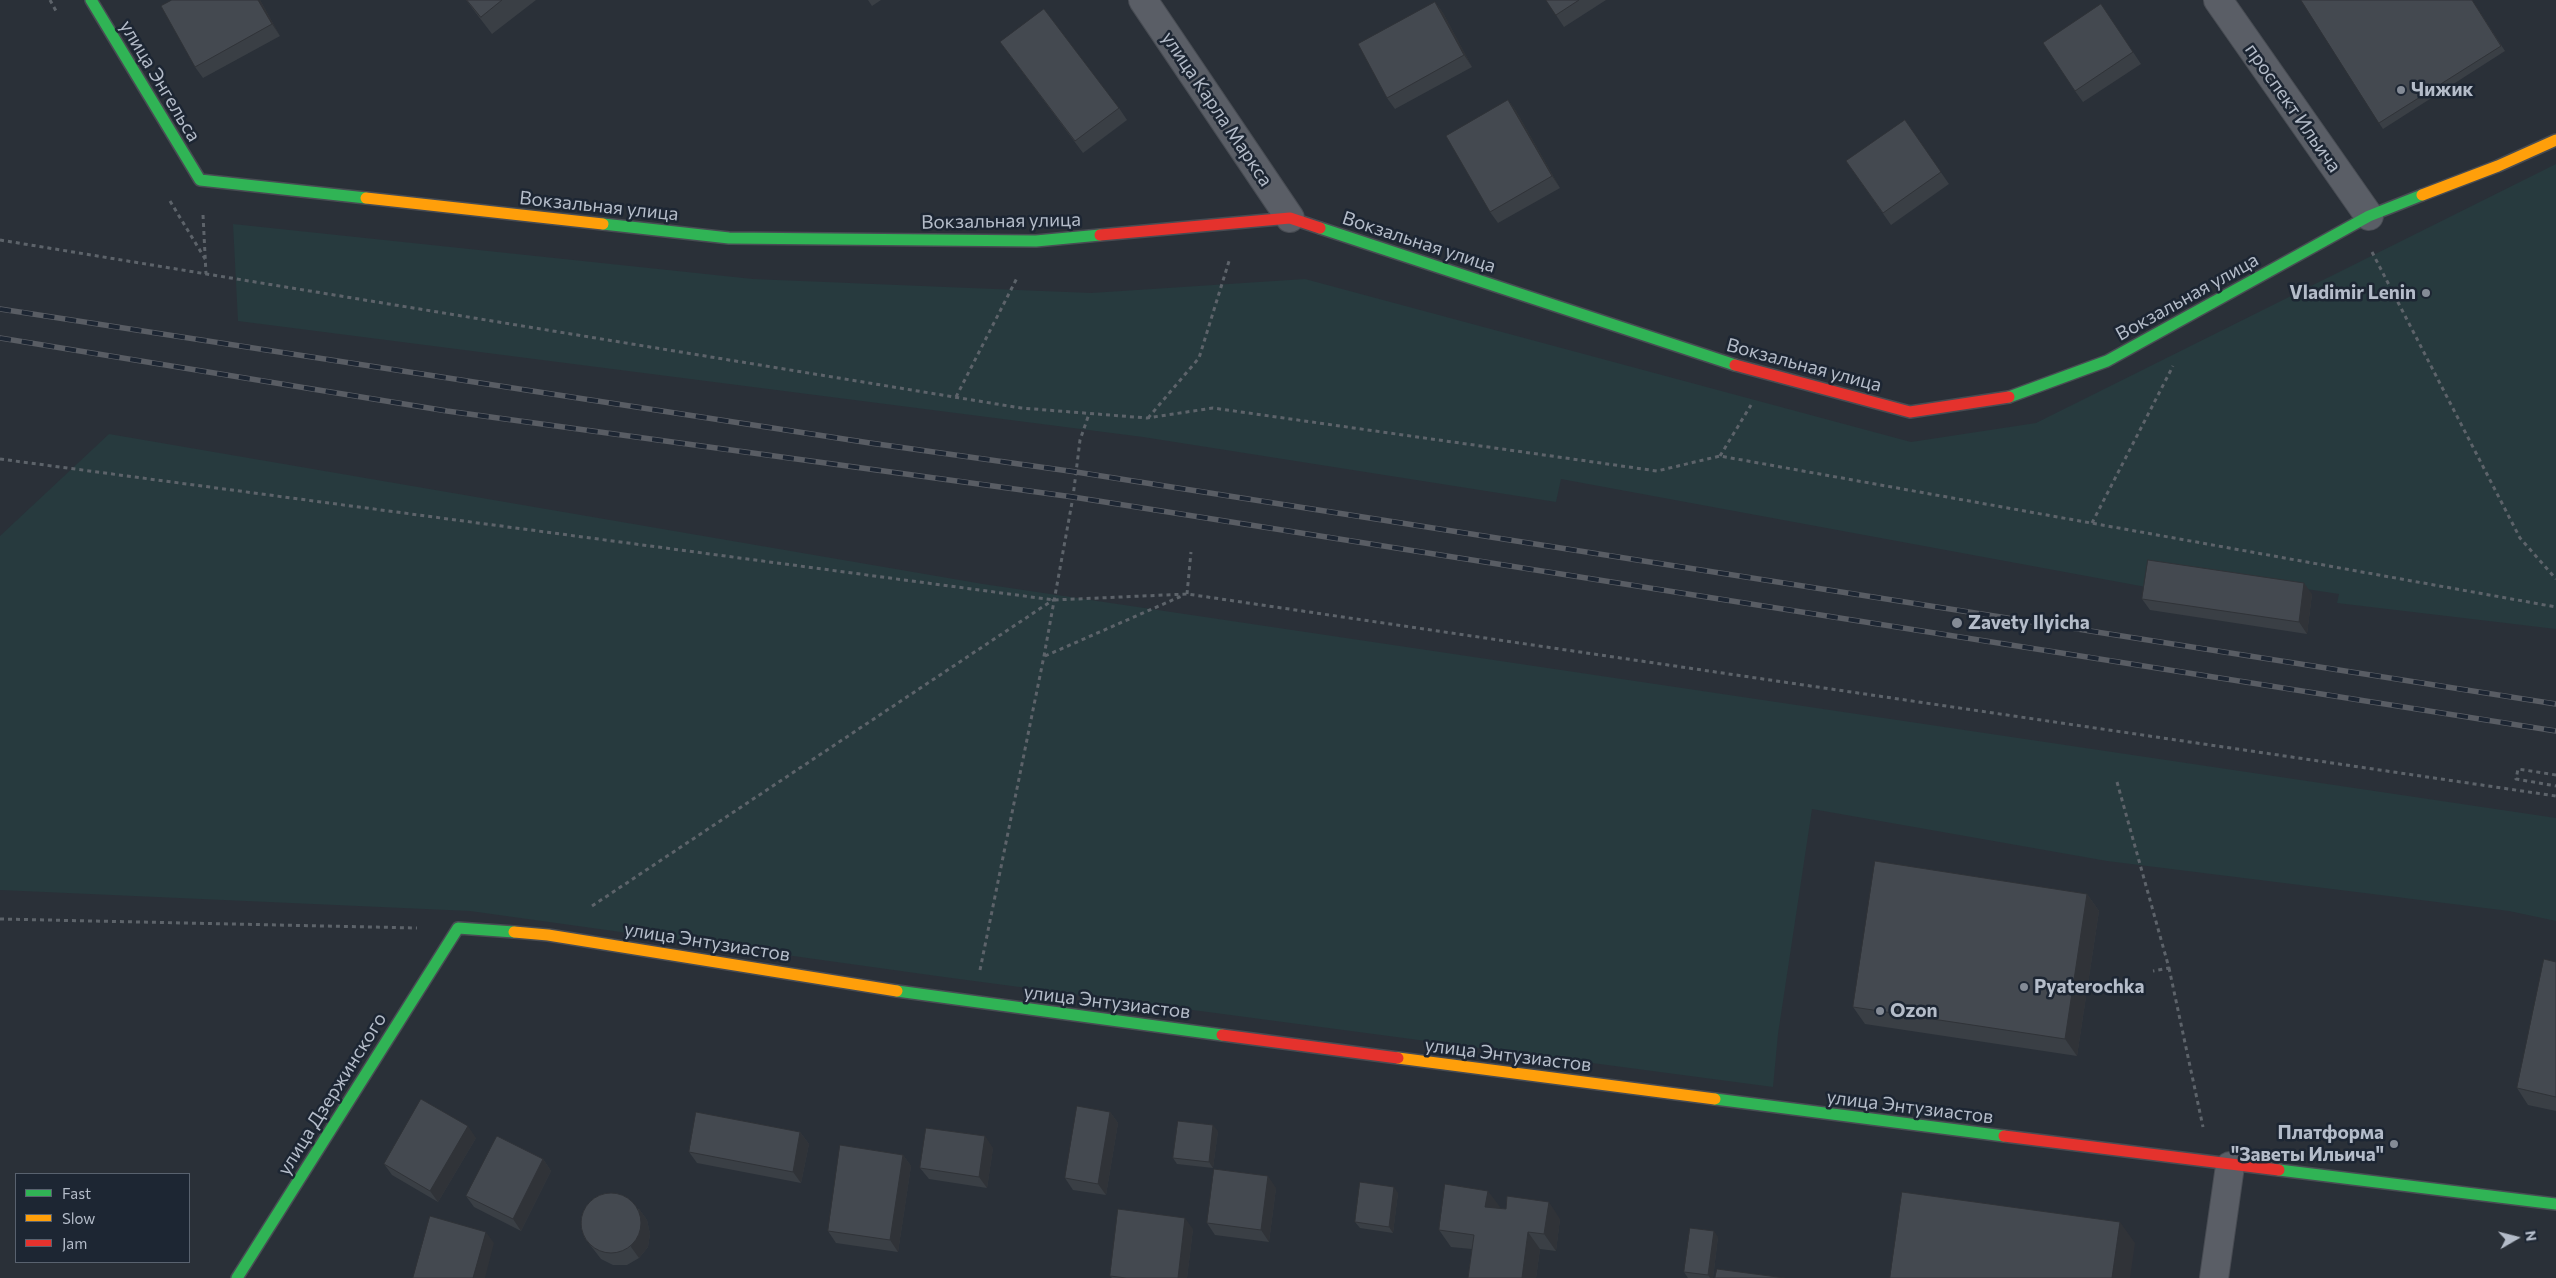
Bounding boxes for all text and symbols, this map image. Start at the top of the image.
street label: улица Энгельса [115,16,205,146]
street label: улица Карла Маркса [1157,27,1277,191]
street label: проспект Ильича [2240,39,2346,177]
place label: Чижик [2411,79,2473,101]
marker: Чижик [2395,84,2407,96]
street label: Вокзальная улица [518,186,680,226]
street label: Вокзальная улица [1339,206,1499,278]
street label: Вокзальная улица [921,208,1081,234]
street label: Вокзальная улица [2112,248,2262,346]
place label: Vladimir Lenin [2289,282,2416,304]
marker: Vladimir Lenin [2420,287,2432,299]
street label: Вокзальная улица [1724,333,1884,397]
place label: Zavety Ilyicha [1968,612,2090,634]
marker: Zavety Ilyicha [1950,616,1964,630]
street label: улица Энтузиастов [622,918,792,966]
place label: Pyaterochka [2034,976,2145,998]
street label: улица Энтузиастов [1022,980,1192,1024]
marker: Pyaterochka [2018,981,2030,993]
place label: Ozon [1890,1000,1938,1022]
marker: Ozon [1874,1005,1886,1017]
street label: улица Дзержинского [273,1009,391,1179]
street label: улица Энтузиастов [1423,1033,1593,1077]
street label: улица Энтузиастов [1825,1085,1995,1129]
place label: Платформа "Заветы Ильича" [2231,1122,2384,1166]
marker: Платформа "Заветы Ильича" [2388,1138,2400,1150]
legend [15,1173,190,1263]
text: Fast [62,1184,91,1202]
text: Slow [62,1209,95,1227]
north arrow [2491,1213,2541,1263]
text: N [2522,1229,2540,1242]
text: Jam [62,1234,87,1252]

